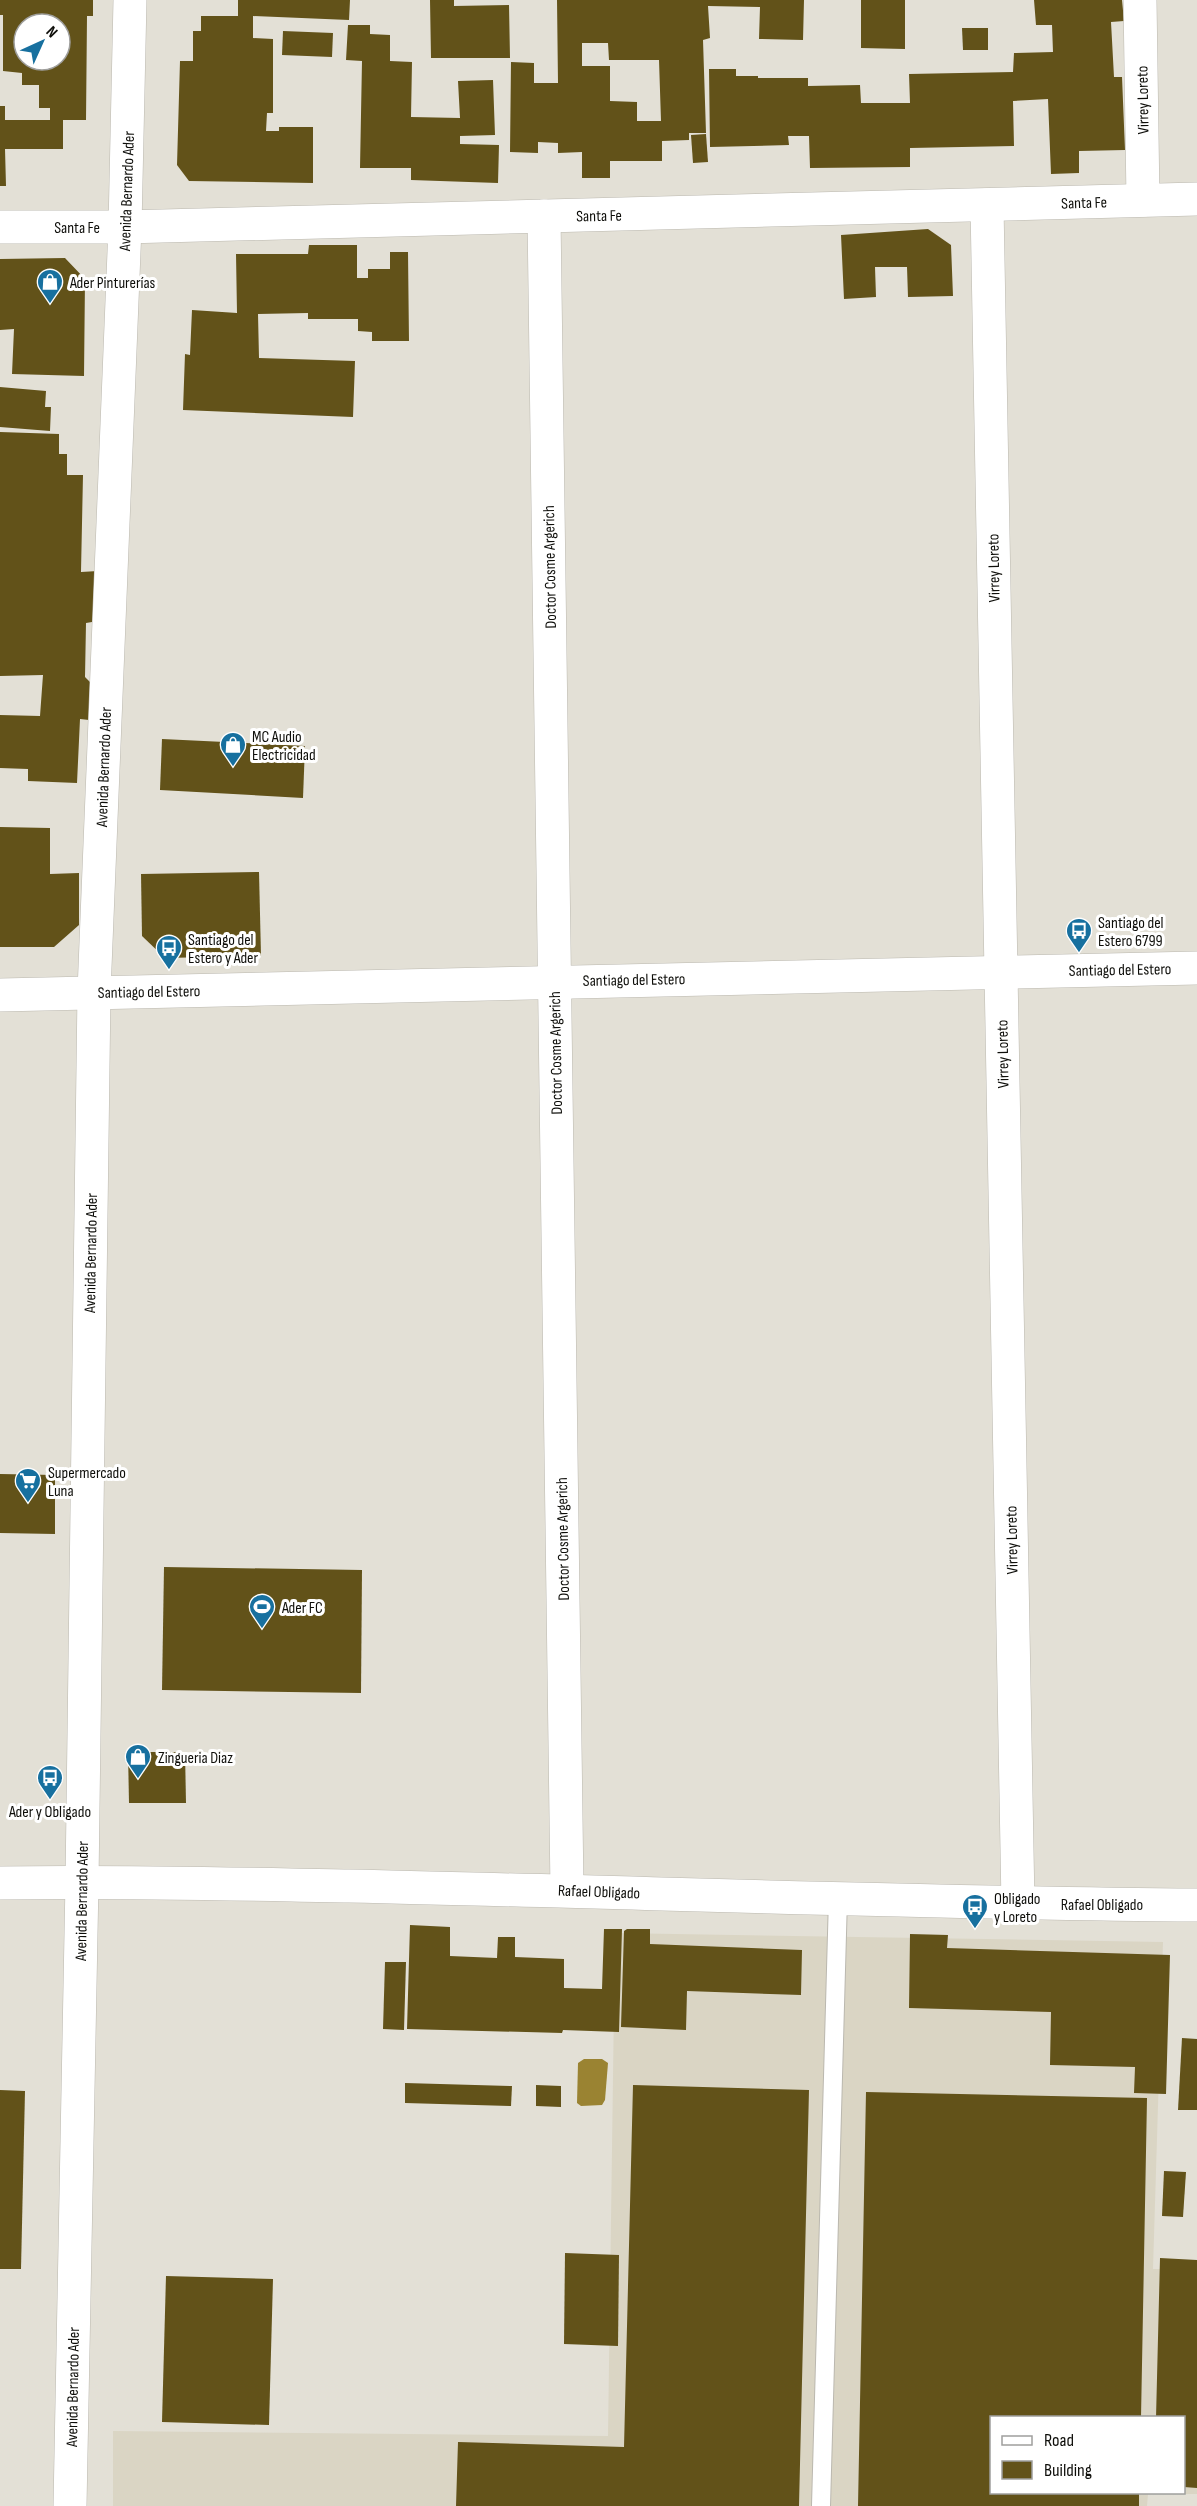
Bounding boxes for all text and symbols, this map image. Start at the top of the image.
north arrow [12,12,72,72]
text: N [42,23,61,42]
street label: Virrey Loreto [1133,65,1154,134]
street label: Avenida Bernardo Ader [116,130,139,252]
street label: Santa Fe [1061,193,1107,214]
street label: Santa Fe [576,207,622,226]
street label: Santa Fe [54,219,100,238]
shop icon: Ader Pinturerías [35,267,65,305]
place label: Ader Pinturerías [69,274,156,293]
street label: Doctor Cosme Argerich [540,505,561,629]
street label: Virrey Loreto [984,533,1005,602]
street label: Avenida Bernardo Ader [93,706,116,828]
place label: MC Audio Electricidad [252,728,316,765]
shop icon: MC Audio Electricidad [218,730,248,768]
place label: Santiago del Estero 6799 [1098,914,1164,951]
bus stop icon: Santiago del Estero 6799 [1064,916,1094,954]
place label: Santiago del Estero y Ader [188,931,258,968]
bus stop icon: Santiago del Estero y Ader [154,933,184,971]
street label: Santiago del Estero [1069,960,1171,981]
street label: Santiago del Estero [583,970,685,991]
street label: Santiago del Estero [98,982,200,1003]
street label: Doctor Cosme Argerich [546,991,567,1115]
street label: Virrey Loreto [993,1019,1014,1088]
street label: Avenida Bernardo Ader [81,1192,102,1314]
place label: Supermercado Luna [48,1464,126,1501]
supermarket icon: Supermercado Luna [13,1466,43,1504]
street label: Doctor Cosme Argerich [553,1477,574,1601]
street label: Virrey Loreto [1002,1505,1023,1574]
sports icon: Ader FC [247,1592,277,1630]
place label: Ader FC [281,1599,323,1618]
shop icon: Zingueria Diaz [123,1742,153,1780]
place label: Zingueria Diaz [158,1749,233,1768]
bus stop icon: Ader y Obligado [35,1763,65,1801]
place label: Ader y Obligado [8,1803,91,1822]
street label: Avenida Bernardo Ader [72,1840,93,1962]
street label: Rafael Obligado [557,1882,640,1903]
place label: Obligado y Loreto [994,1890,1040,1927]
bus stop icon: Obligado y Loreto [960,1892,990,1930]
street label: Rafael Obligado [1061,1896,1143,1915]
street label: Avenida Bernardo Ader [63,2326,84,2448]
legend [990,2416,1185,2494]
text: Road [1044,2430,1074,2451]
text: Building [1044,2460,1092,2481]

